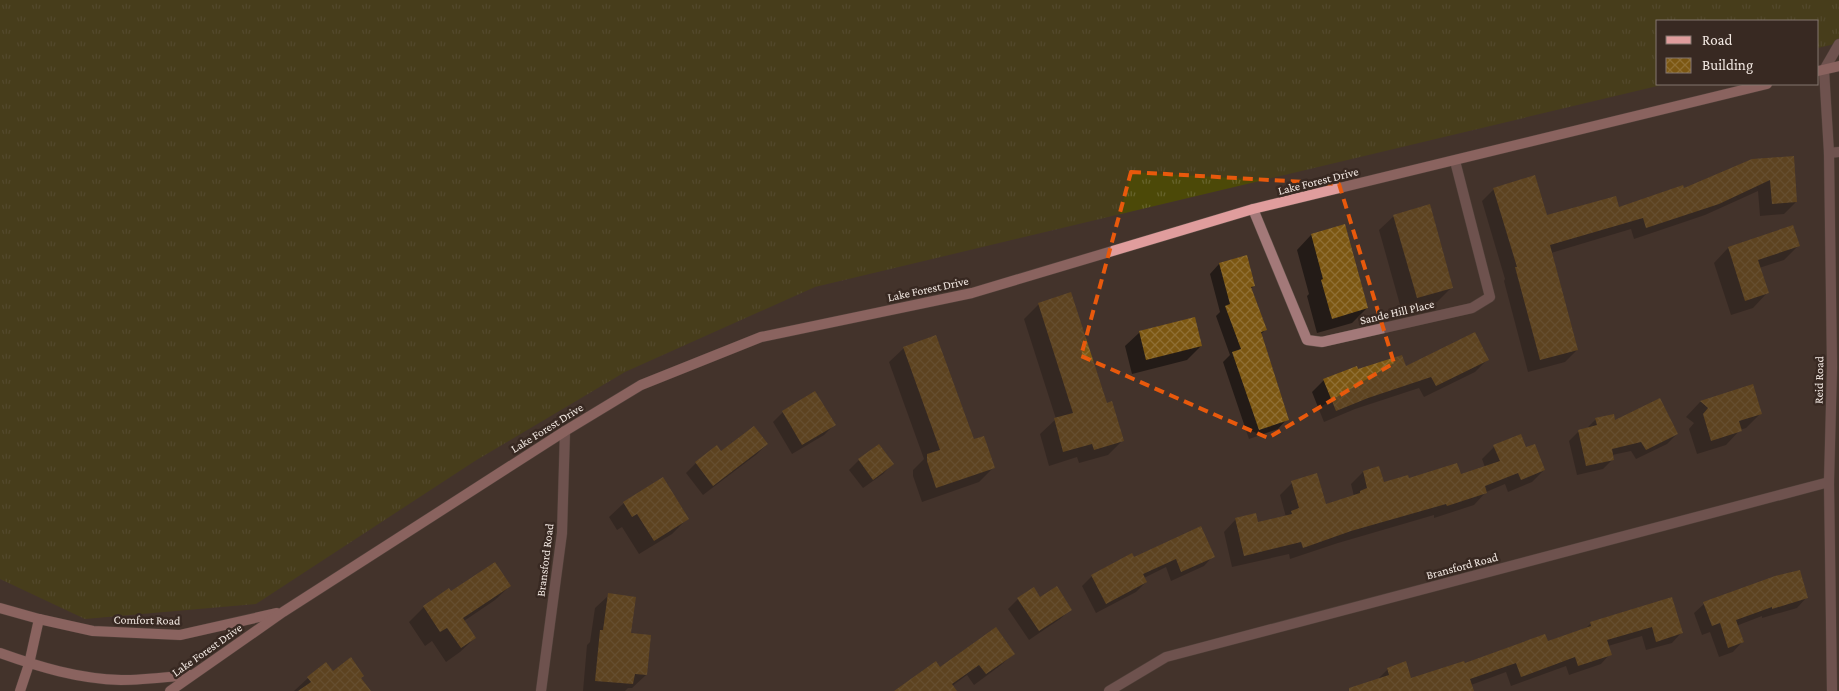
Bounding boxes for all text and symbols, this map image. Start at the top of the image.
legend [1656,20,1819,85]
text: Road [1702,32,1733,48]
text: Building [1702,57,1753,74]
street label: Lake Forest Drive [1276,164,1360,198]
street label: Lake Forest Drive [886,274,970,304]
street label: Sande Hill Place [1358,297,1436,327]
street label: Reid Road [1812,355,1826,404]
street label: Lake Forest Drive [508,400,586,456]
street label: Bransford Road [534,522,557,597]
street label: Bransford Road [1425,550,1500,582]
street label: Comfort Road [113,612,181,628]
street label: Lake Forest Drive [169,621,245,679]

